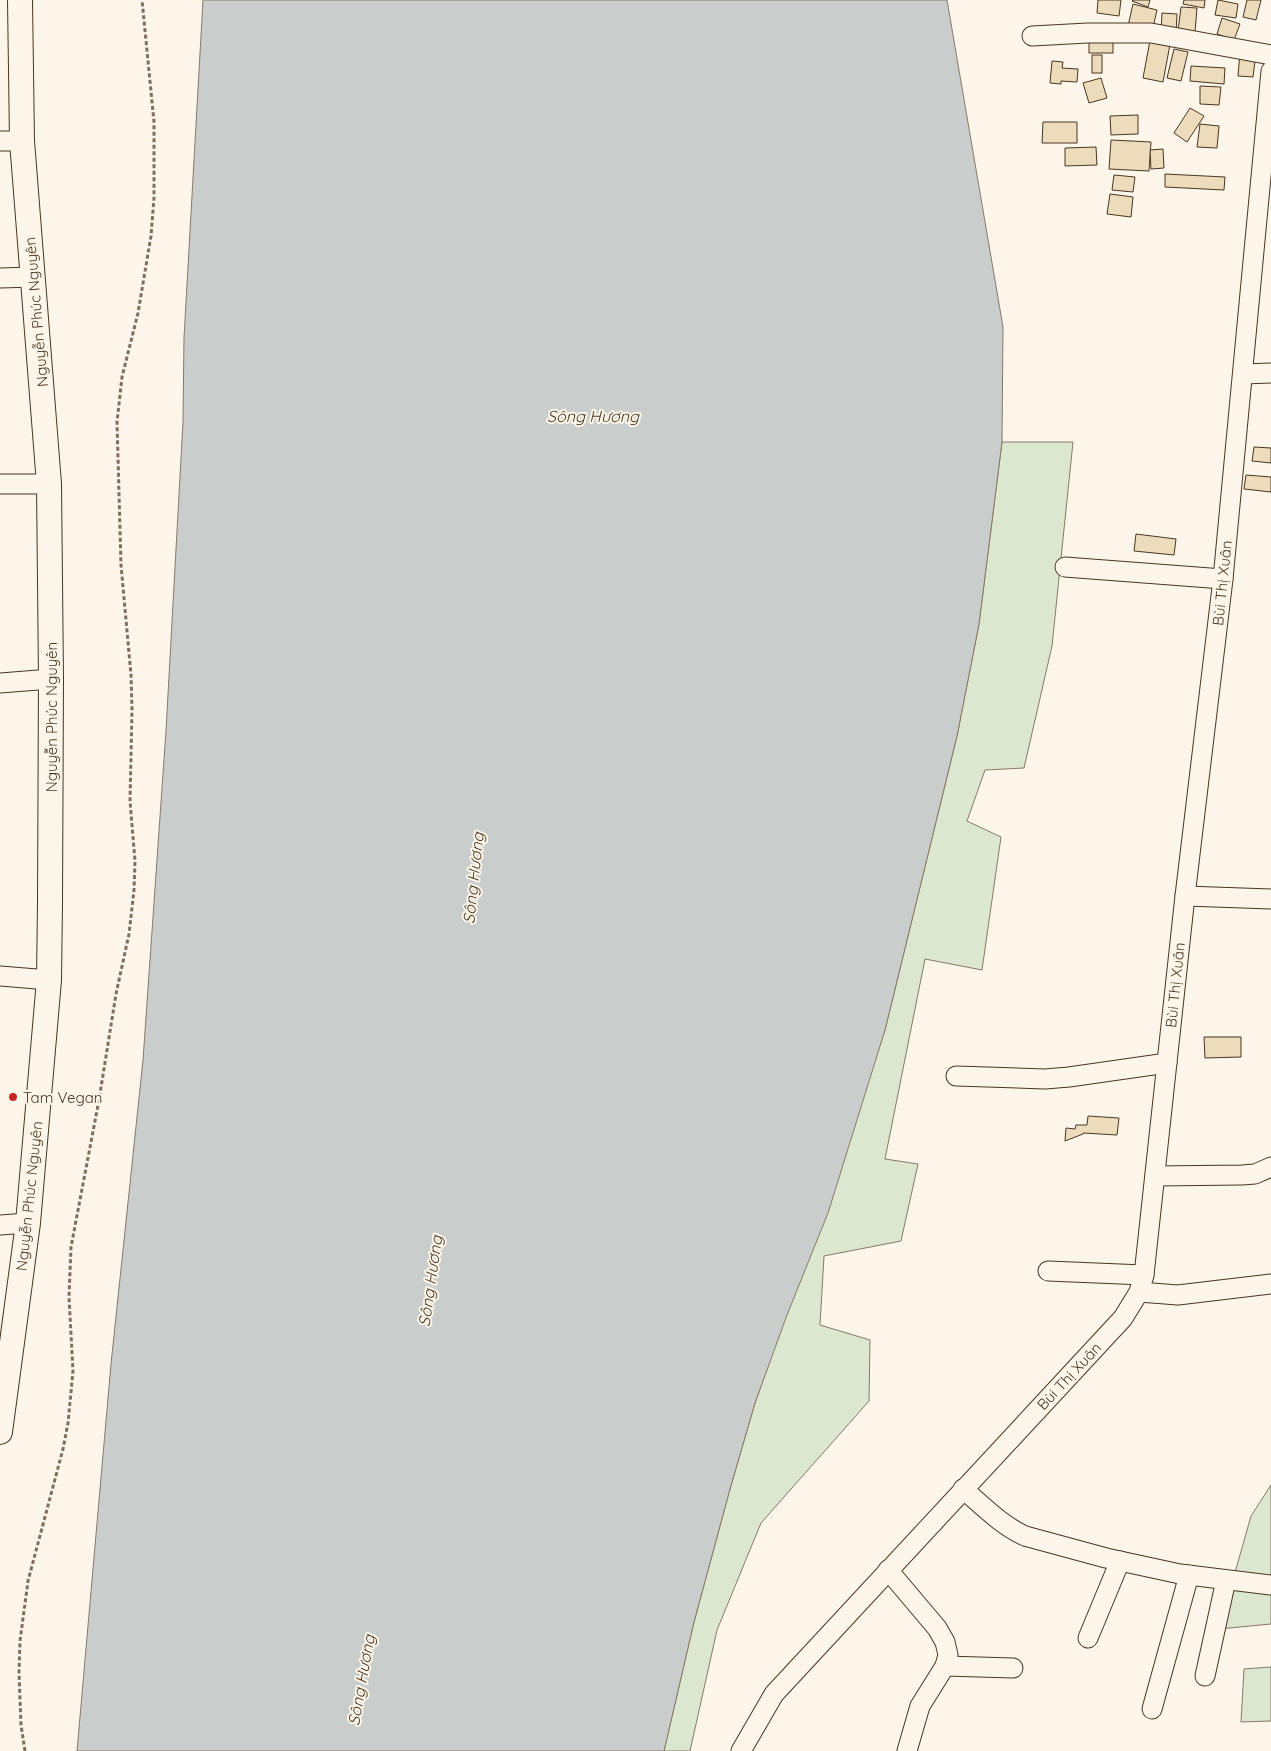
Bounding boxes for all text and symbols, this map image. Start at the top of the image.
street label: Nguyễn Phúc Nguyên [20,236,52,388]
water label: Sông Hương [547,406,640,426]
street label: Bùi Thị Xuân [1208,539,1236,627]
street label: Nguyễn Phúc Nguyên [42,642,61,792]
water label: Sông Hương [458,830,488,925]
street label: Bùi Thị Xuân [1161,941,1189,1029]
place label: Tam Vegan [23,1088,103,1107]
marker: Tam Vegan [7,1091,19,1103]
street label: Nguyễn Phúc Nguyên [12,1120,46,1272]
water label: Sông Hương [414,1233,446,1328]
street label: Bùi Thị Xuân [1033,1338,1105,1414]
water label: Sông Hương [343,1632,379,1727]

